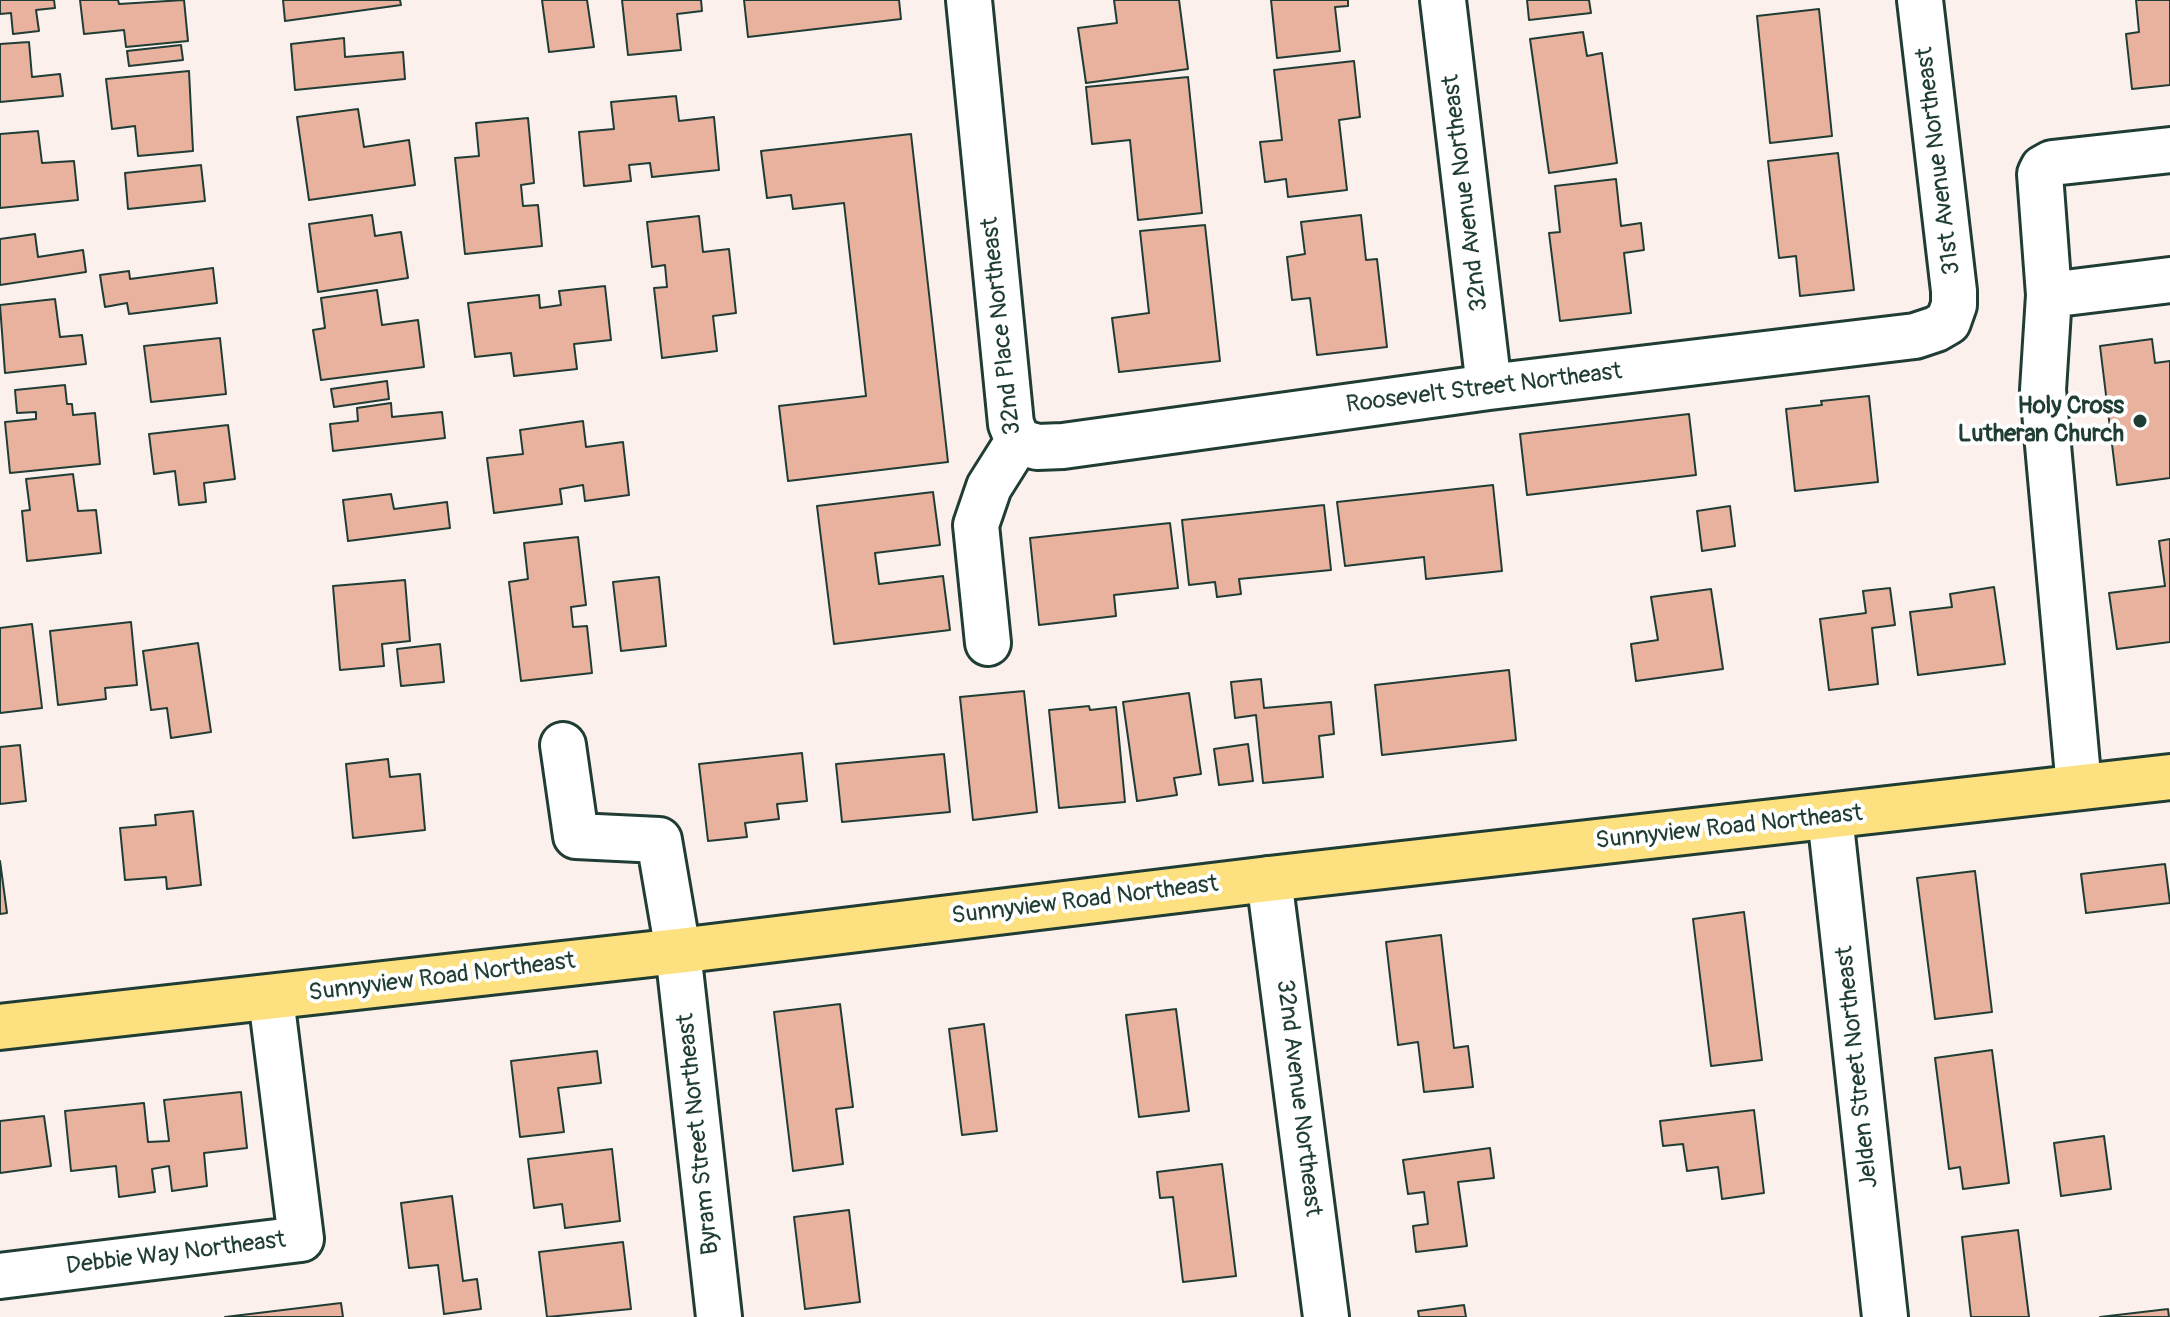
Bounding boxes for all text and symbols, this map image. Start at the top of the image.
street label: 31st Avenue Northeast [1911,45,1967,277]
street label: 32nd Avenue Northeast [1437,73,1495,313]
street label: 32nd Place Northeast [976,216,1028,436]
street label: Roosevelt Street Northeast [1344,358,1624,420]
place label: Holy Cross Lutheran Church [1958,393,2124,449]
marker: Holy Cross Lutheran Church [2131,412,2149,430]
street label: Sunnyview Road Northeast [1594,800,1864,856]
street label: Sunnyview Road Northeast [950,870,1220,932]
street label: Jelden Street Northeast [1831,944,1885,1190]
street label: Sunnyview Road Northeast [307,947,577,1009]
street label: 32nd Avenue Northeast [1269,978,1327,1218]
street label: Byram Street Northeast [672,1012,726,1256]
street label: Debbie Way Northeast [65,1226,287,1282]

